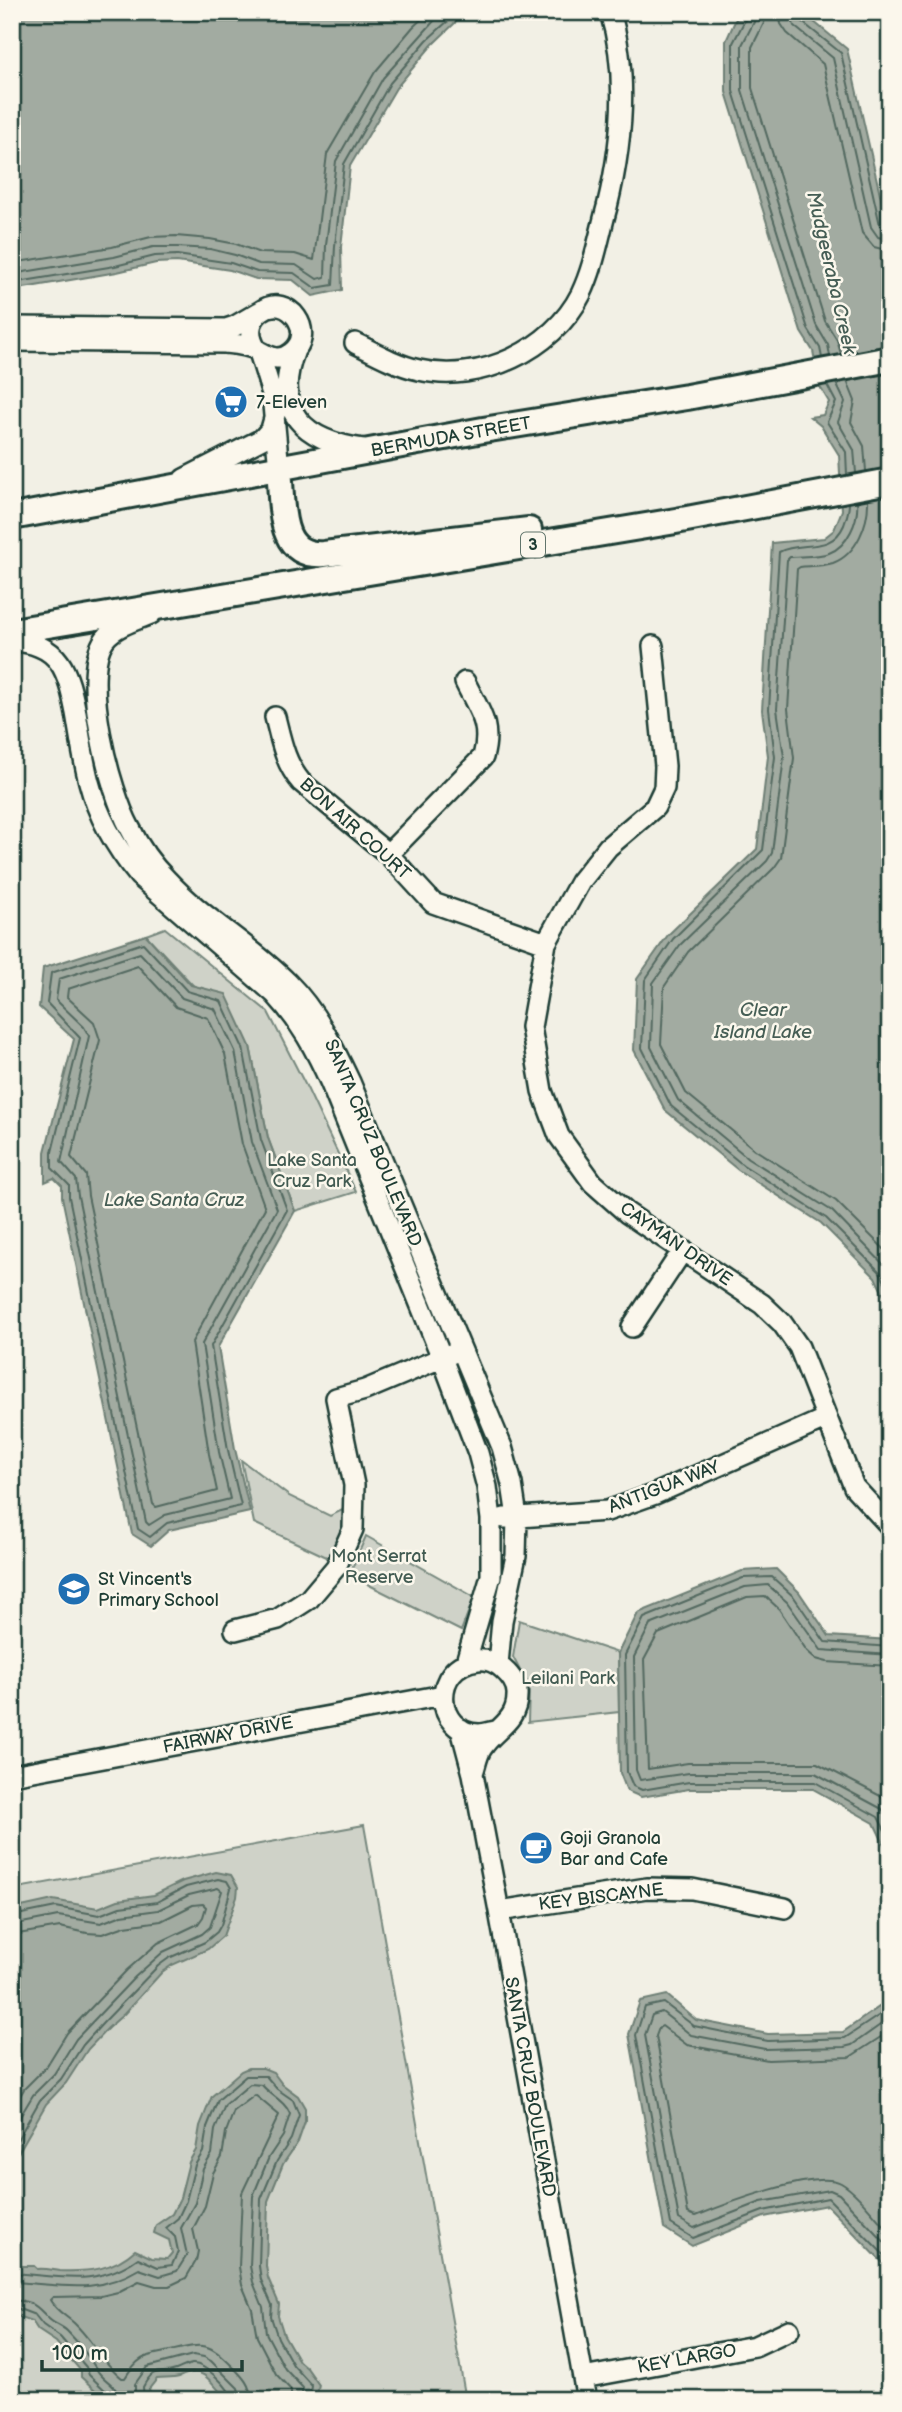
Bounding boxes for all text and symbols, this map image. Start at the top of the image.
water label: Mudgeeraba Creek [801,189,861,357]
supermarket icon: 7-Eleven [212,383,250,421]
place label: 7-Eleven [256,392,327,413]
street label: BERMUDA STREET [369,413,533,461]
road number: 3 [521,532,545,558]
street label: BON AIR COURT [295,774,415,884]
water label: Clear Island Lake [713,999,812,1044]
street label: SANTA CRUZ BOULEVARD [320,1036,426,1250]
park label: Lake Santa Cruz Park [267,1150,357,1192]
water label: Lake Santa Cruz [104,1189,244,1212]
street label: CAYMAN DRIVE [616,1198,736,1291]
street label: ANTIGUA WAY [606,1456,723,1518]
park label: Mont Serrat Reserve [331,1546,427,1588]
place label: St Vincent's Primary School [98,1569,219,1611]
school or university icon: St Vincent's Primary School [55,1570,93,1608]
park label: Leilani Park [521,1668,615,1689]
street label: FAIRWAY DRIVE [161,1712,295,1758]
place label: Goji Granola Bar and Cafe [560,1828,668,1870]
cafe icon: Goji Granola Bar and Cafe [517,1829,555,1867]
street label: KEY BISCAYNE [537,1879,665,1915]
street label: SANTA CRUZ BOULEVARD [500,1975,560,2199]
scale bar [42,2328,242,2372]
street label: KEY LARGO [636,2340,738,2378]
text: 100 m [52,2341,108,2366]

